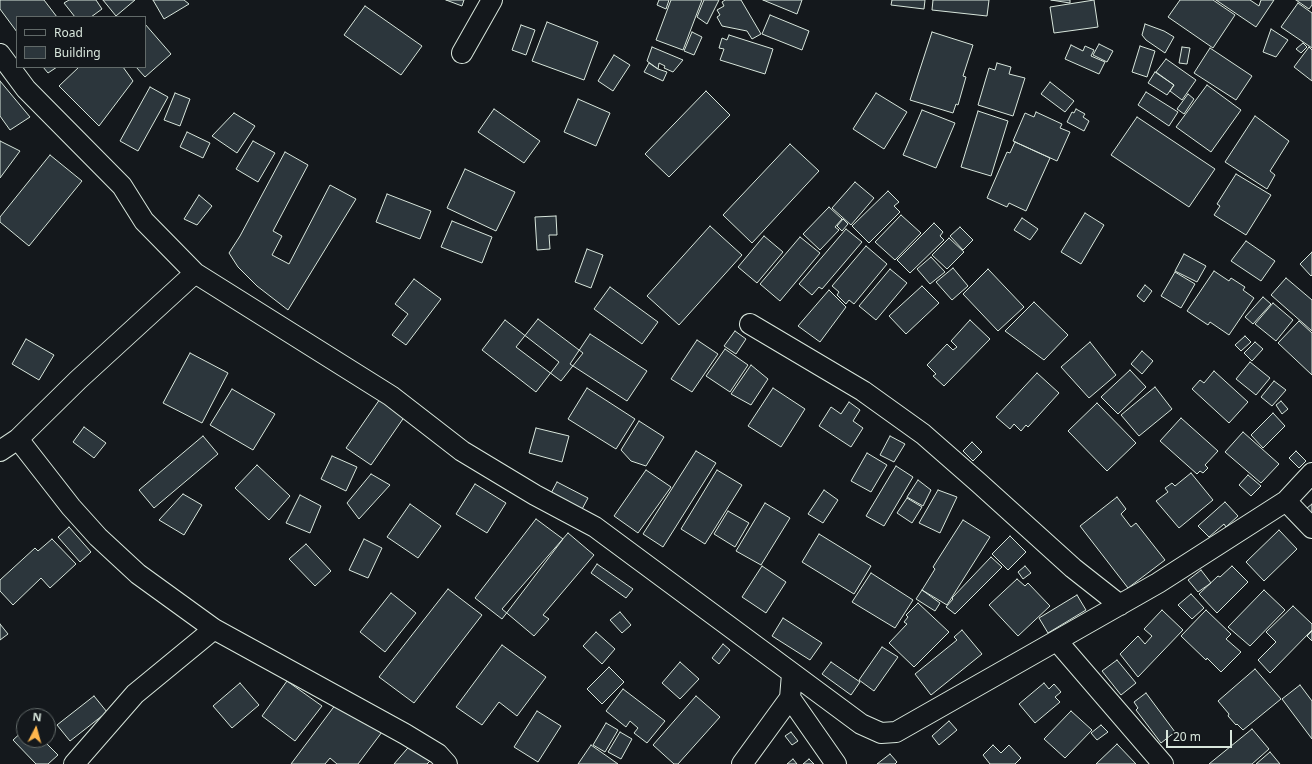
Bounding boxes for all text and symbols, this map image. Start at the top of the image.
legend [16,16,146,68]
text: Road [54,24,83,41]
text: Building [54,44,101,61]
north arrow [16,708,56,748]
text: N [32,709,42,724]
scale bar [1168,722,1234,748]
text: 20 m [1173,728,1201,745]

